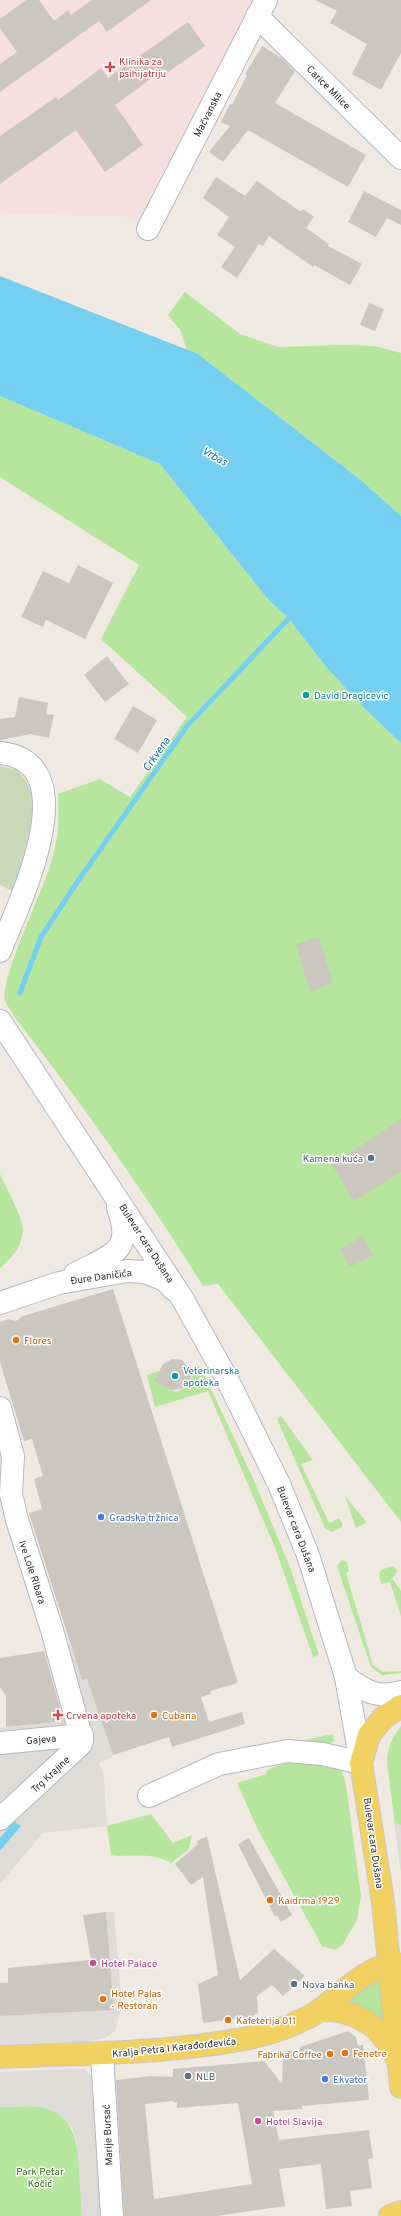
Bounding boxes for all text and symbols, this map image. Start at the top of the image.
place label: Klinika za psihijatriju [119,56,166,81]
marker: Klinika za psihijatriju [104,61,116,73]
street label: Carice Milice [303,63,353,113]
street label: Mačvanska [191,90,225,140]
water label: Vrbas [199,444,231,470]
marker: David Dragicevic [301,690,311,700]
place label: David Dragicevic [314,690,389,703]
water label: Crkvena [140,734,174,775]
place label: Kamena kuća [303,1153,363,1166]
marker: Kamena kuća [366,1153,376,1163]
street label: Bulevar cara Dušana [115,1202,176,1286]
street label: Đure Daničića [70,1267,133,1288]
marker: Flores [11,1335,21,1345]
place label: Flores [24,1335,52,1348]
place label: Veterinarska apoteka [183,1365,239,1390]
marker: Veterinarska apoteka [170,1371,180,1381]
street label: Bulevar cara Dušana [273,1484,318,1575]
marker: Gradska tržnica [96,1512,106,1522]
place label: Gradska tržnica [109,1512,179,1525]
street label: Ive Lole Ribara [15,1539,48,1606]
marker: Crvena apoteka [53,1710,63,1720]
place label: Crvena apoteka [66,1710,136,1723]
marker: Cubana [149,1710,159,1720]
place label: Cubana [162,1710,196,1723]
street label: Gajeva [25,1733,57,1748]
street label: Trg Krajine [29,1754,73,1796]
street label: Bulevar cara Dušana [360,1797,385,1889]
marker: Kaldrma 1929 [265,1895,275,1905]
place label: Kaldrma 1929 [278,1895,340,1908]
marker: Hotel Palace [88,1958,98,1968]
place label: Hotel Palace [101,1958,157,1971]
marker: Nova banka [289,1979,299,1989]
place label: Nova banka [302,1979,354,1992]
place label: Hotel Palas - Restoran [111,1988,162,2013]
marker: Hotel Palas - Restoran [98,1994,108,2004]
marker: Kafeterija 011 [223,2015,233,2025]
place label: Kafeterija 011 [236,2015,296,2028]
street label: Kralja Petra I Karađorđevića [112,2036,237,2061]
marker: Fenetre [340,2048,350,2058]
place label: Fenetre [353,2048,387,2061]
place label: Fabrika Coffee [258,2049,322,2062]
marker: Fabrika Coffee [325,2049,335,2059]
marker: NLB [183,2071,193,2081]
place label: NLB [196,2071,215,2084]
marker: Ekvator [320,2074,330,2084]
place label: Ekvator [333,2074,367,2087]
street label: Marije Bursać [100,2104,117,2166]
marker: Hotel Slavija [253,2116,263,2126]
place label: Hotel Slavija [266,2116,322,2129]
park label: Park Petar Kočić [16,2166,64,2191]

